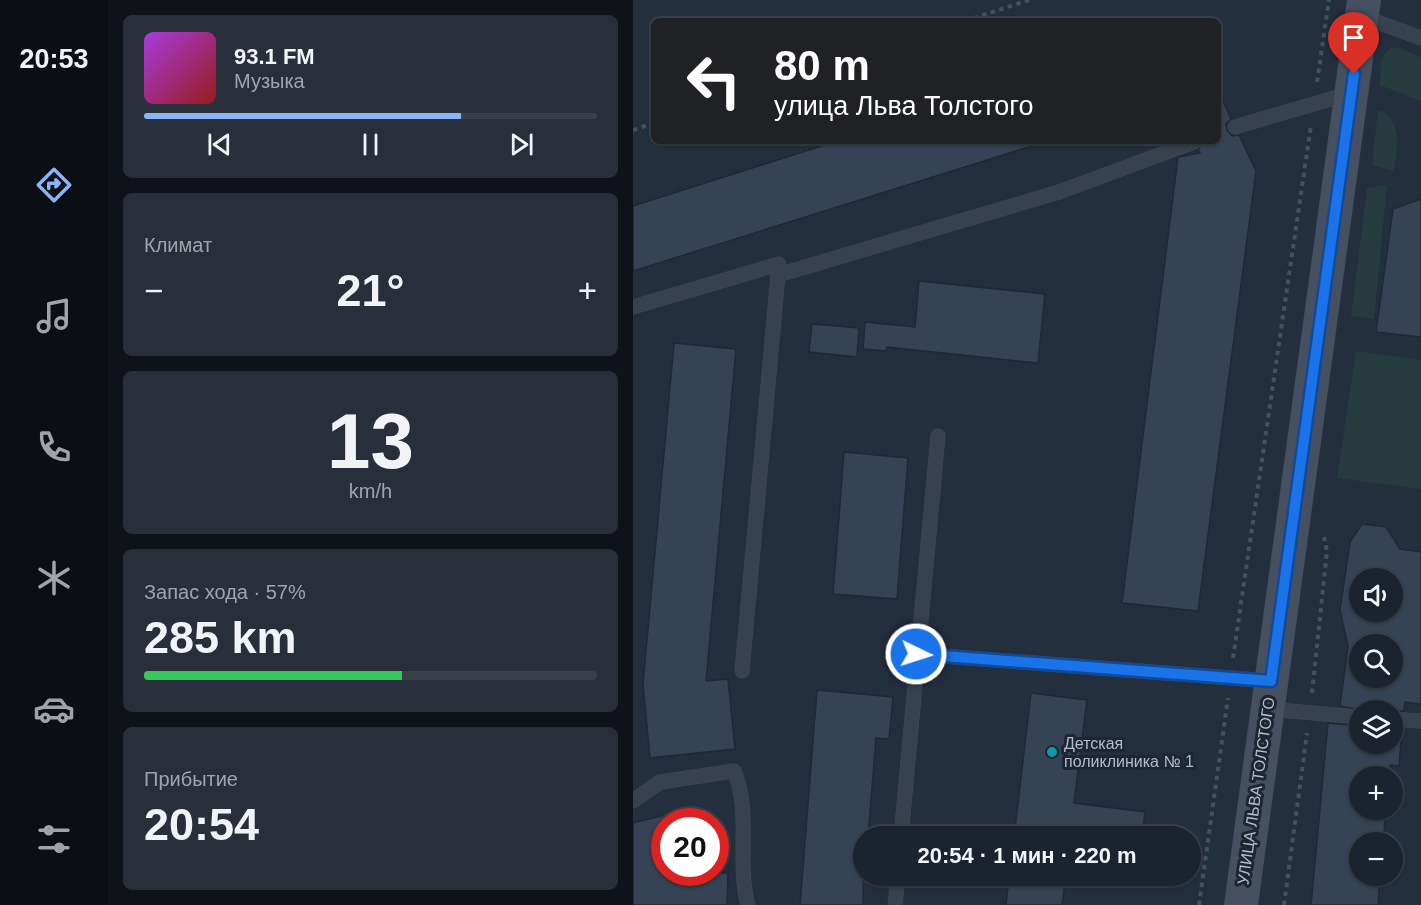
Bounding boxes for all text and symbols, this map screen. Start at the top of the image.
pin [1328,12,1379,74]
icon: arrive [1337,21,1370,54]
icon: left [675,42,753,120]
text: 80 m [774,42,870,89]
text: 20:53 [19,44,89,74]
text: 93.1 FM [234,44,315,69]
text: Музыка [234,70,305,92]
text: улица Льва Толстого [774,91,1033,121]
icon: previous [203,128,236,161]
icon: pause [354,128,387,161]
icon: next [505,128,538,161]
icon: directions [33,164,75,206]
text: Климат [144,234,212,256]
text: 21° [336,265,405,316]
text: − [144,272,163,309]
text: + [578,272,597,309]
icon: music [33,295,75,337]
text: 13 [327,397,414,485]
icon: phone [33,426,75,468]
text: km/h [349,480,392,502]
icon: climate [33,557,75,599]
map controls [1349,568,1403,886]
button: sound [1349,568,1403,622]
text: Запас хода · 57% [144,581,306,603]
text: 285 km [144,612,297,663]
position arrow [884,622,948,686]
button: search [1349,634,1403,688]
icon: car [33,688,75,730]
street label: УЛИЦА ЛЬВА ТОЛСТОГО [1234,696,1278,886]
button: layers [1349,700,1403,754]
place label: Детская поликлиника № 1 [1064,735,1194,770]
marker: Детская поликлиника № 1 [1045,745,1059,759]
button: + [1349,766,1403,820]
text: Прибытие [144,768,238,790]
text: 20:54 [144,799,259,850]
speed limit sign: 20 [651,808,729,886]
icon: filters [33,818,75,860]
button: − [1349,832,1403,886]
text: 20:54 · 1 мин · 220 m [917,843,1137,868]

